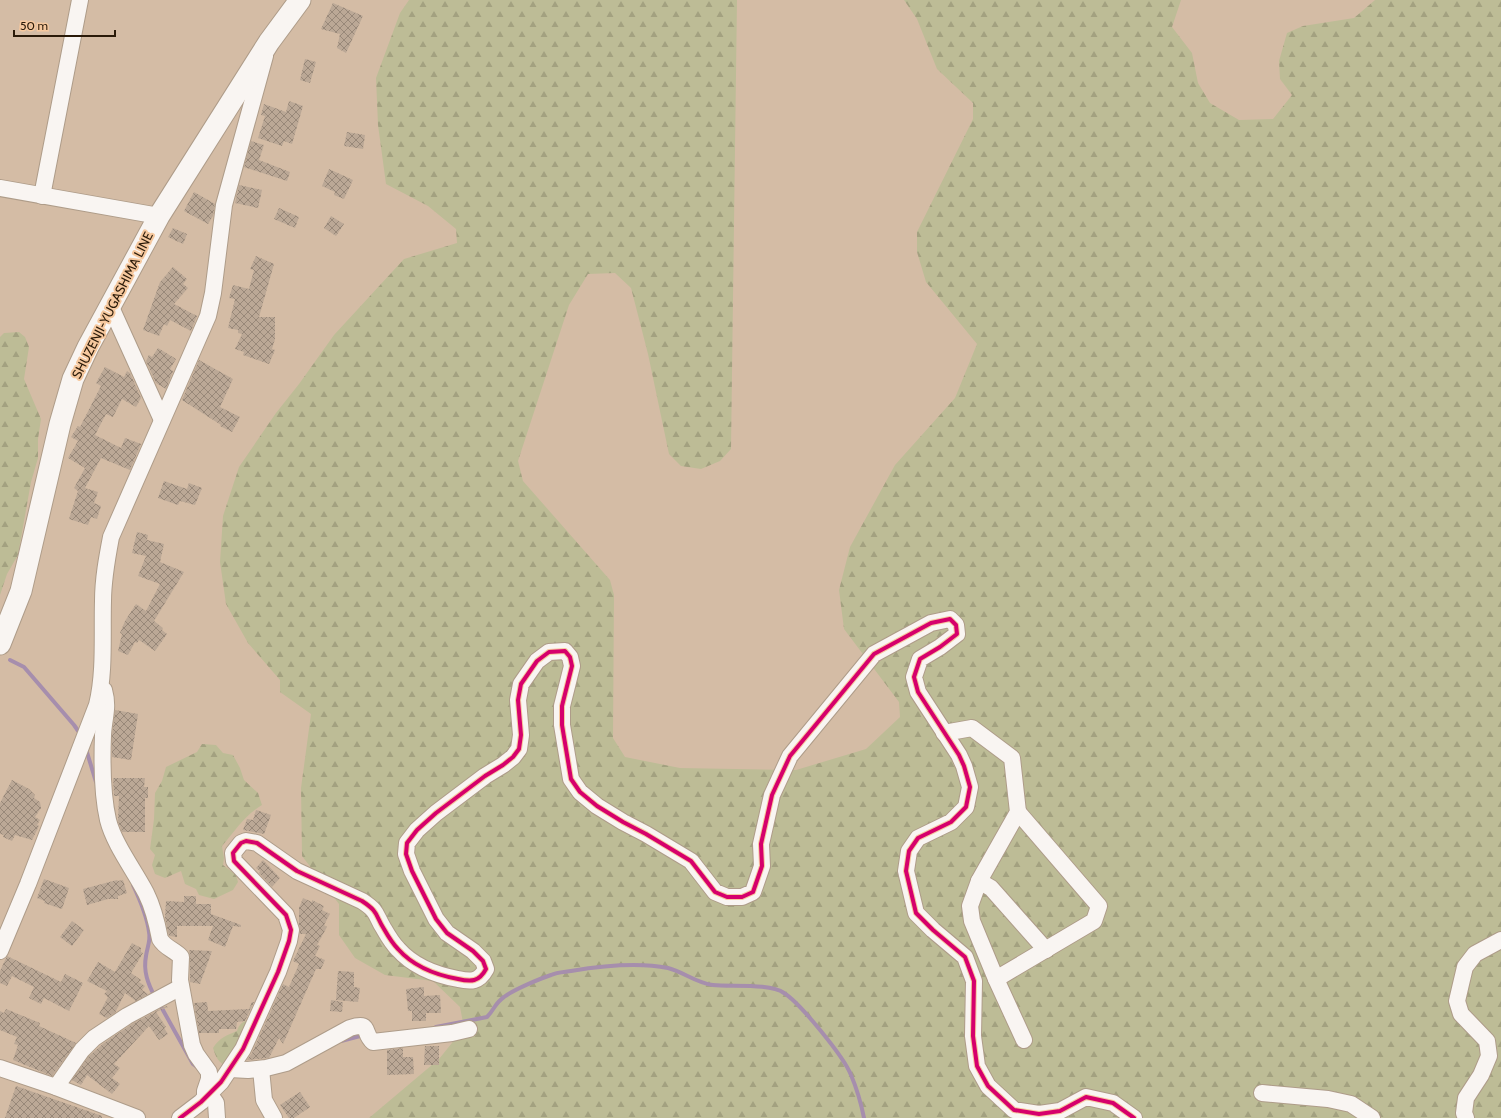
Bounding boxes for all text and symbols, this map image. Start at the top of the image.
scale bar [14,12,115,38]
text: 50 m [20,18,48,33]
street label: SHUZENJI-YUGASHIMA LINE [68,229,156,381]

